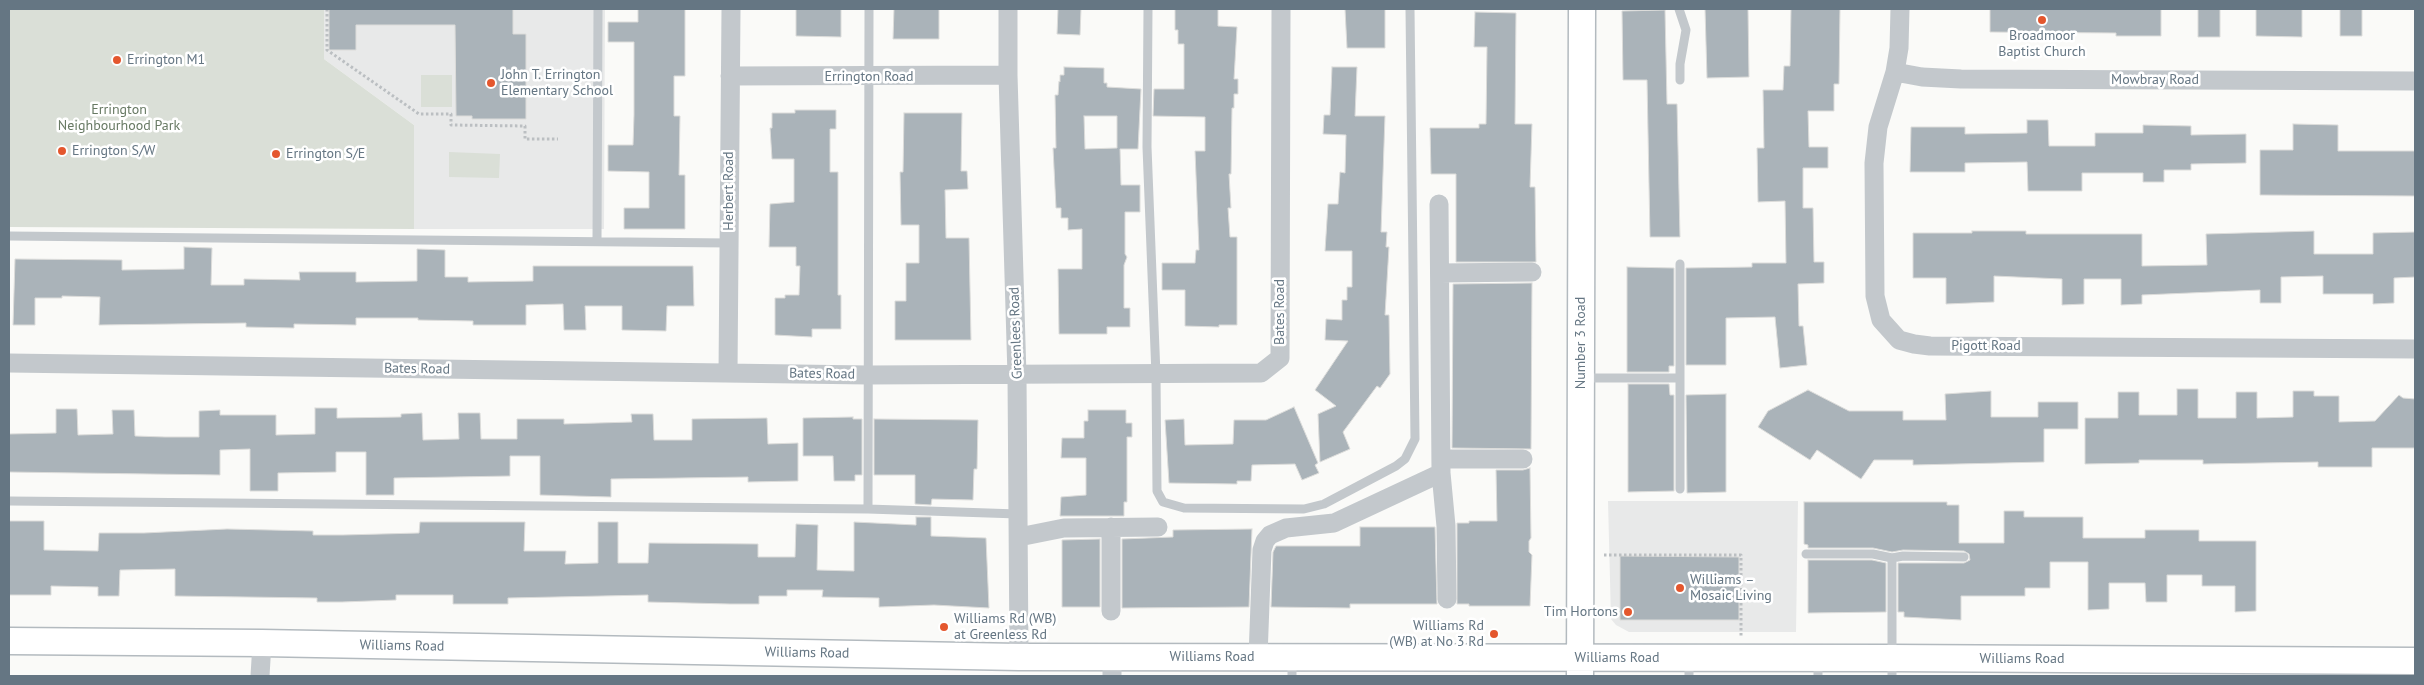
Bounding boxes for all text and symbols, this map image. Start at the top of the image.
marker: Broadmoor Baptist Church [2036,14,2048,26]
place label: Broadmoor Baptist Church [1998,28,2086,60]
place label: Errington M1 [127,52,205,68]
marker: Errington M1 [111,54,123,66]
place label: John T. Errington Elementary School [501,67,613,100]
street label: Errington Road [824,69,914,85]
street label: Mowbray Road [2111,72,2199,88]
marker: John T. Errington Elementary School [485,77,497,89]
park label: Errington Neighbourhood Park [58,102,180,134]
place label: Errington S/W [72,143,155,159]
marker: Errington S/W [56,145,68,157]
place label: Errington S/E [286,146,365,162]
marker: Errington S/E [270,148,282,160]
street label: Herbert Road [721,151,737,231]
street label: Bates Road [1272,279,1288,345]
street label: Greenlees Road [1006,286,1026,380]
street label: Number 3 Road [1573,297,1589,389]
street label: Pigott Road [1951,338,2021,354]
street label: Bates Road [384,360,450,378]
street label: Bates Road [789,365,855,383]
place label: Williams – Mosaic Living [1690,572,1772,604]
marker: Williams – Mosaic Living [1674,582,1686,594]
place label: Tim Hortons [1544,604,1618,620]
marker: Tim Hortons [1622,606,1634,618]
place label: Williams Rd (WB) at Greenless Rd [954,611,1056,644]
place label: Williams Rd (WB) at No 3 Rd [1389,618,1484,650]
marker: Williams Rd (WB) at Greenless Rd [938,621,950,633]
marker: Williams Rd (WB) at No 3 Rd [1488,628,1500,640]
street label: Williams Road [359,637,445,655]
street label: Williams Road [764,644,850,662]
street label: Williams Road [1170,649,1254,665]
street label: Williams Road [1575,650,1659,666]
street label: Williams Road [1980,651,2064,667]

